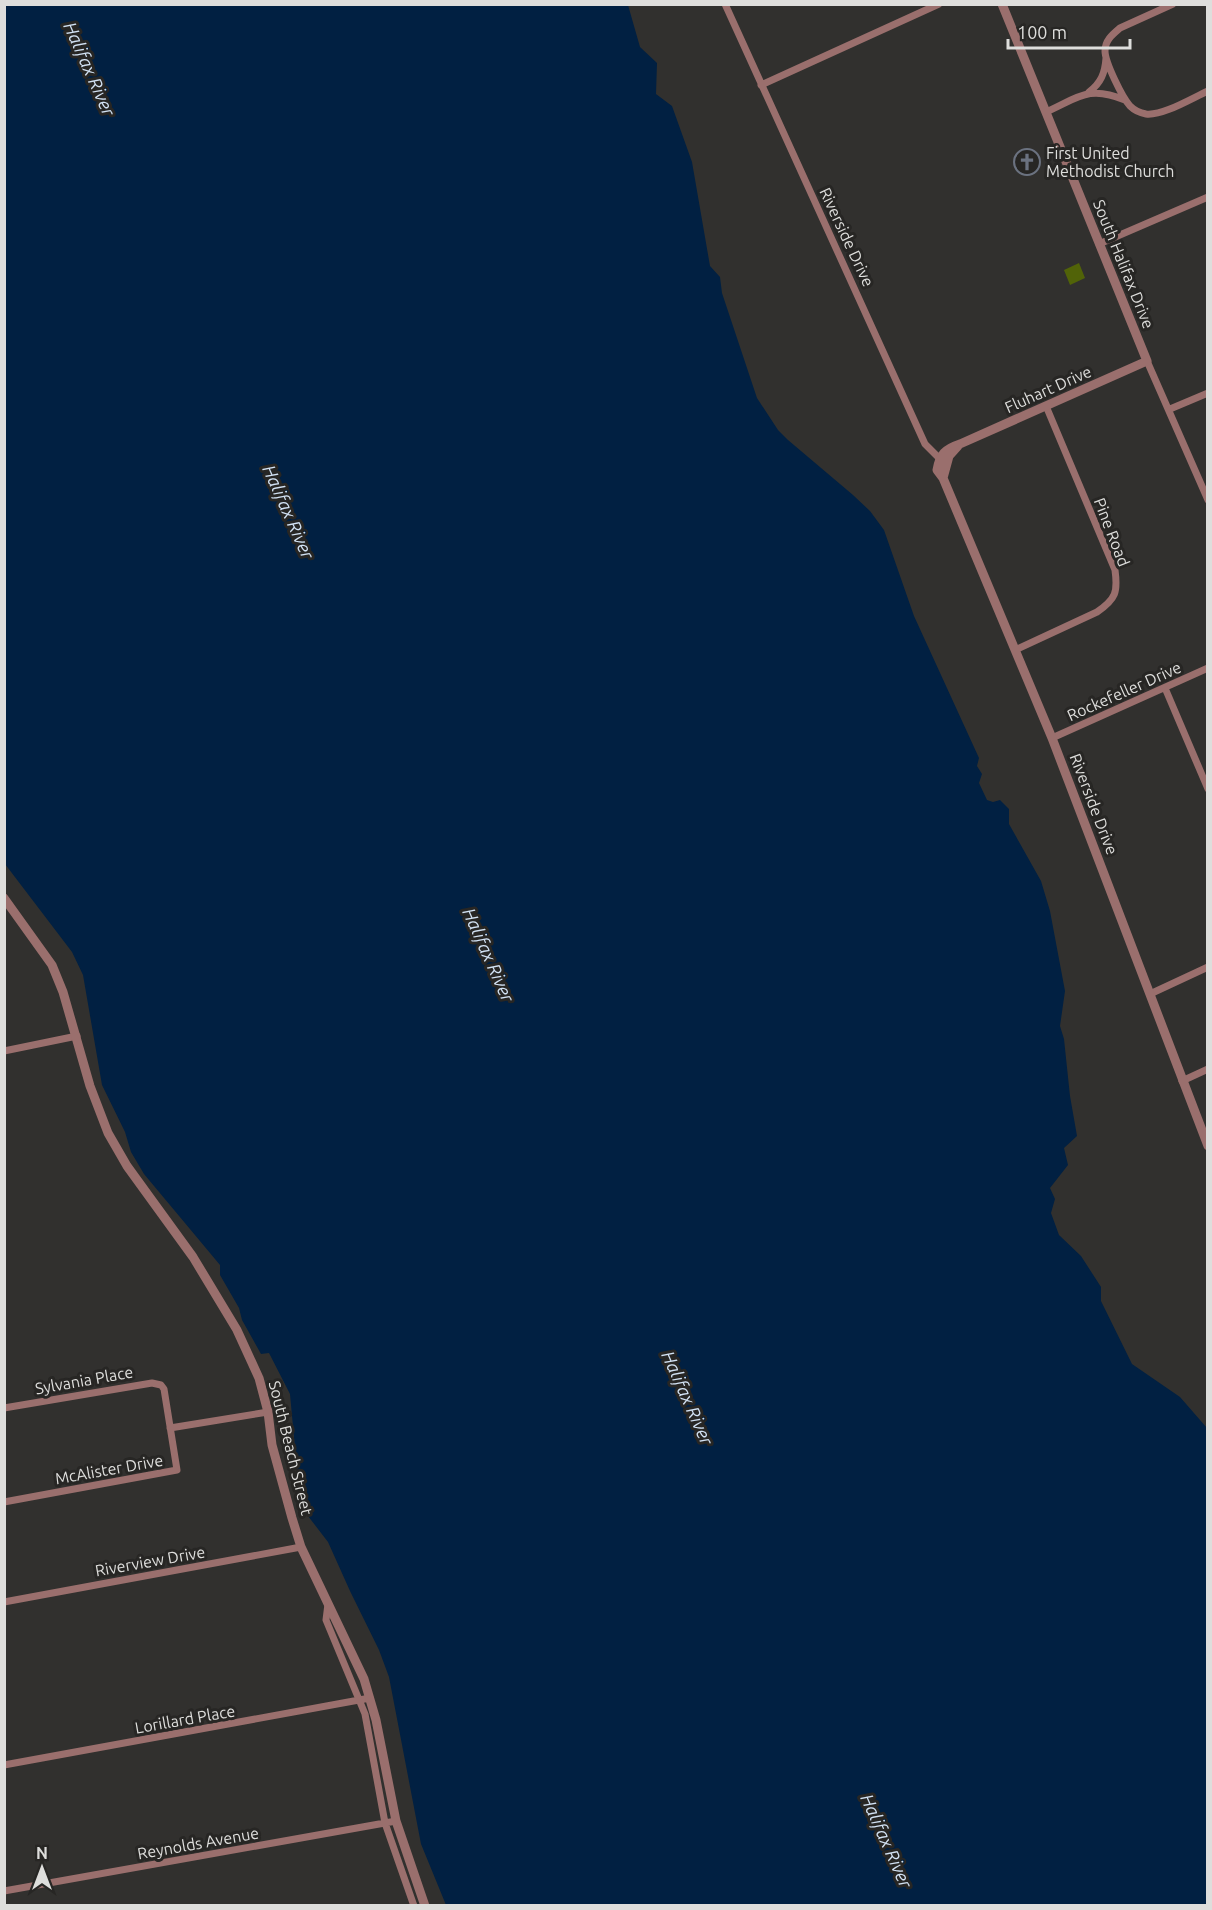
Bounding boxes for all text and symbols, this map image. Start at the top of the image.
scale bar [1008,12,1130,50]
water label: Halifax River [59,18,120,120]
text: 100 m [1017,22,1067,42]
place label: First United Methodist Church [1046,144,1174,180]
church icon: First United Methodist Church [1012,147,1042,177]
street label: Riverside Drive [816,185,878,289]
street label: South Halifax Drive [1090,197,1158,331]
street label: Fluhart Drive [1002,362,1094,416]
water label: Halifax River [258,461,319,563]
street label: Pine Road [1091,495,1133,569]
street label: Rockefeller Drive [1064,658,1184,724]
street label: Riverside Drive [1066,751,1122,857]
water label: Halifax River [458,904,519,1006]
water label: Halifax River [657,1347,718,1449]
street label: Sylvania Place [34,1363,134,1397]
street label: South Beach Street [266,1379,317,1518]
street label: McAlister Drive [54,1451,164,1487]
street label: Riverview Drive [94,1542,206,1580]
street label: Lorillard Place [133,1701,237,1737]
water label: Halifax River [856,1790,917,1892]
street label: Reynolds Avenue [136,1823,260,1863]
north arrow [12,1838,72,1898]
text: N [36,1844,48,1862]

